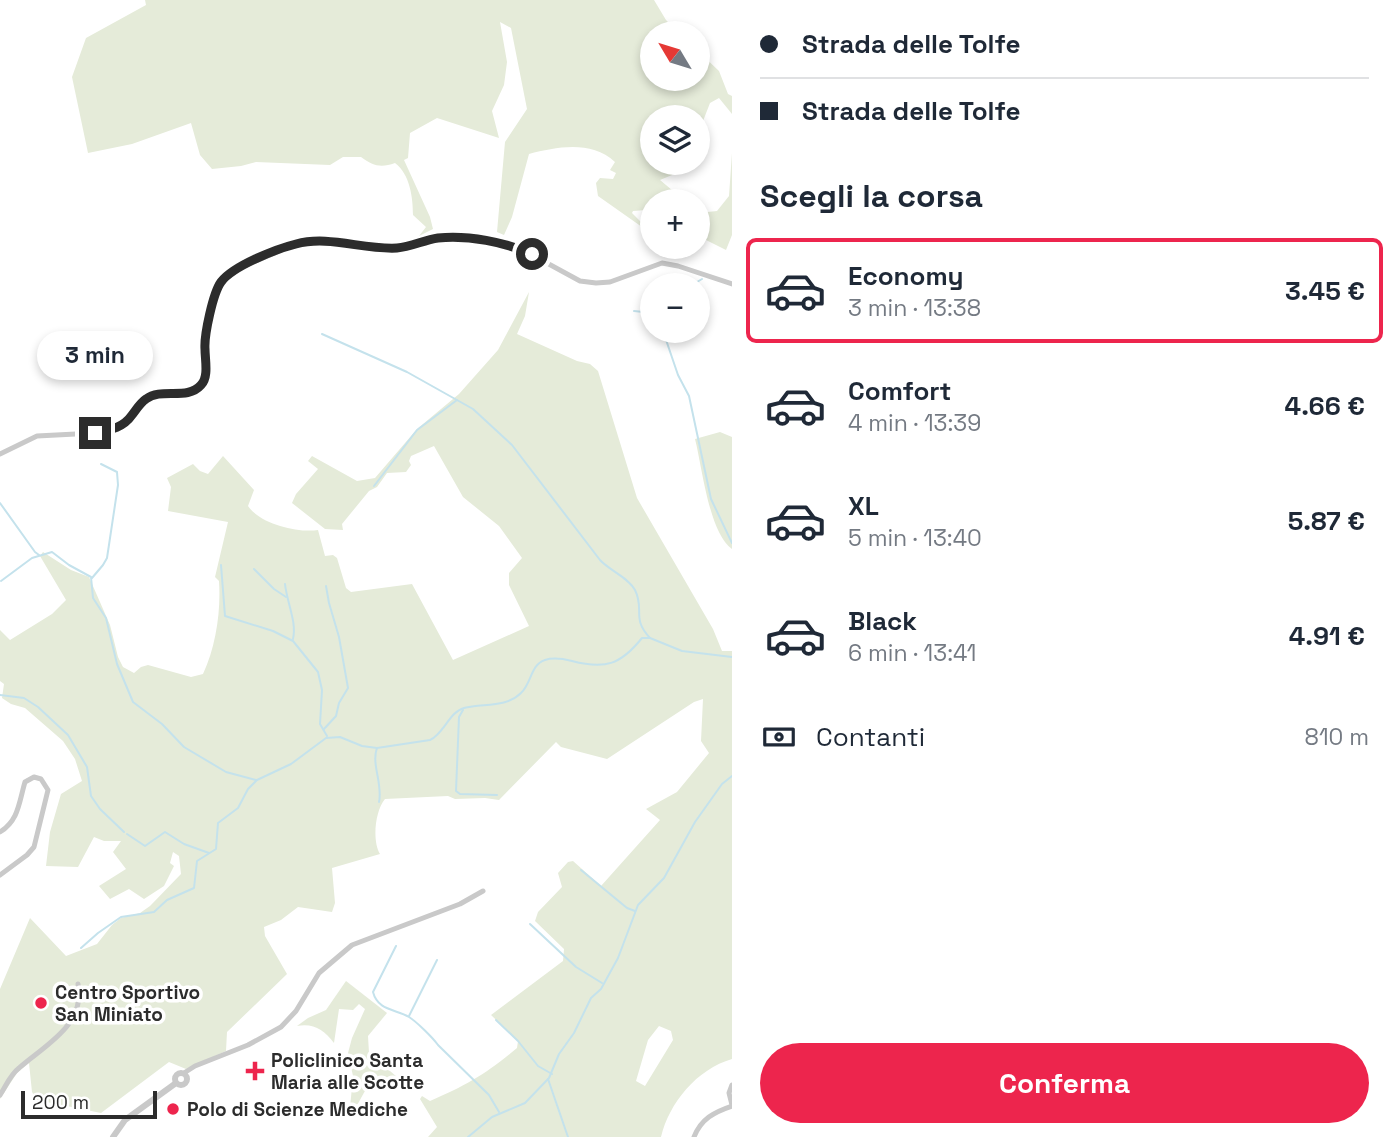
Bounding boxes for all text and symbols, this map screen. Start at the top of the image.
north arrow [640,21,710,91]
map controls [640,21,710,343]
text: Strada delle Tolfe [802,27,1020,61]
text: Strada delle Tolfe [802,94,1020,128]
button: layers [640,105,710,175]
text: Scegli la corsa [760,176,983,216]
button: + [640,189,710,259]
route start [516,238,548,270]
icon: car [764,259,827,322]
text: Economy [848,259,964,293]
button: − [640,273,710,343]
text: 3.45 € [1285,274,1365,308]
text: 3 min · 13:38 [848,293,981,323]
callout: 3 min [37,332,153,380]
text: 3 min [65,340,125,370]
icon: car [764,374,827,437]
text: Comfort [848,374,951,408]
text: 4.66 € [1285,389,1365,423]
text: 4 min · 13:39 [848,408,981,438]
route end [79,417,111,449]
icon: car [764,489,827,552]
text: XL [848,489,879,523]
text: 5.87 € [1288,504,1365,538]
text: 5 min · 13:40 [848,523,982,553]
icon: car [764,604,827,667]
text: Black [848,604,917,638]
text: 4.91 € [1289,619,1365,653]
text: 6 min · 13:41 [848,638,976,668]
icon: cash [760,718,798,756]
text: Contanti [816,720,925,754]
text: 810 m [1305,722,1369,752]
place label: Centro Sportivo San Miniato [55,980,200,1027]
marker: Centro Sportivo San Miniato [33,995,49,1011]
button: Conferma [760,1043,1369,1123]
place label: Policlinico Santa Maria alle Scotte [271,1048,424,1095]
marker: Policlinico Santa Maria alle Scotte [245,1061,265,1081]
scale bar [21,1088,158,1120]
text: 200 m [32,1090,89,1115]
place label: Polo di Scienze Mediche [187,1097,408,1122]
marker: Polo di Scienze Mediche [165,1101,181,1117]

